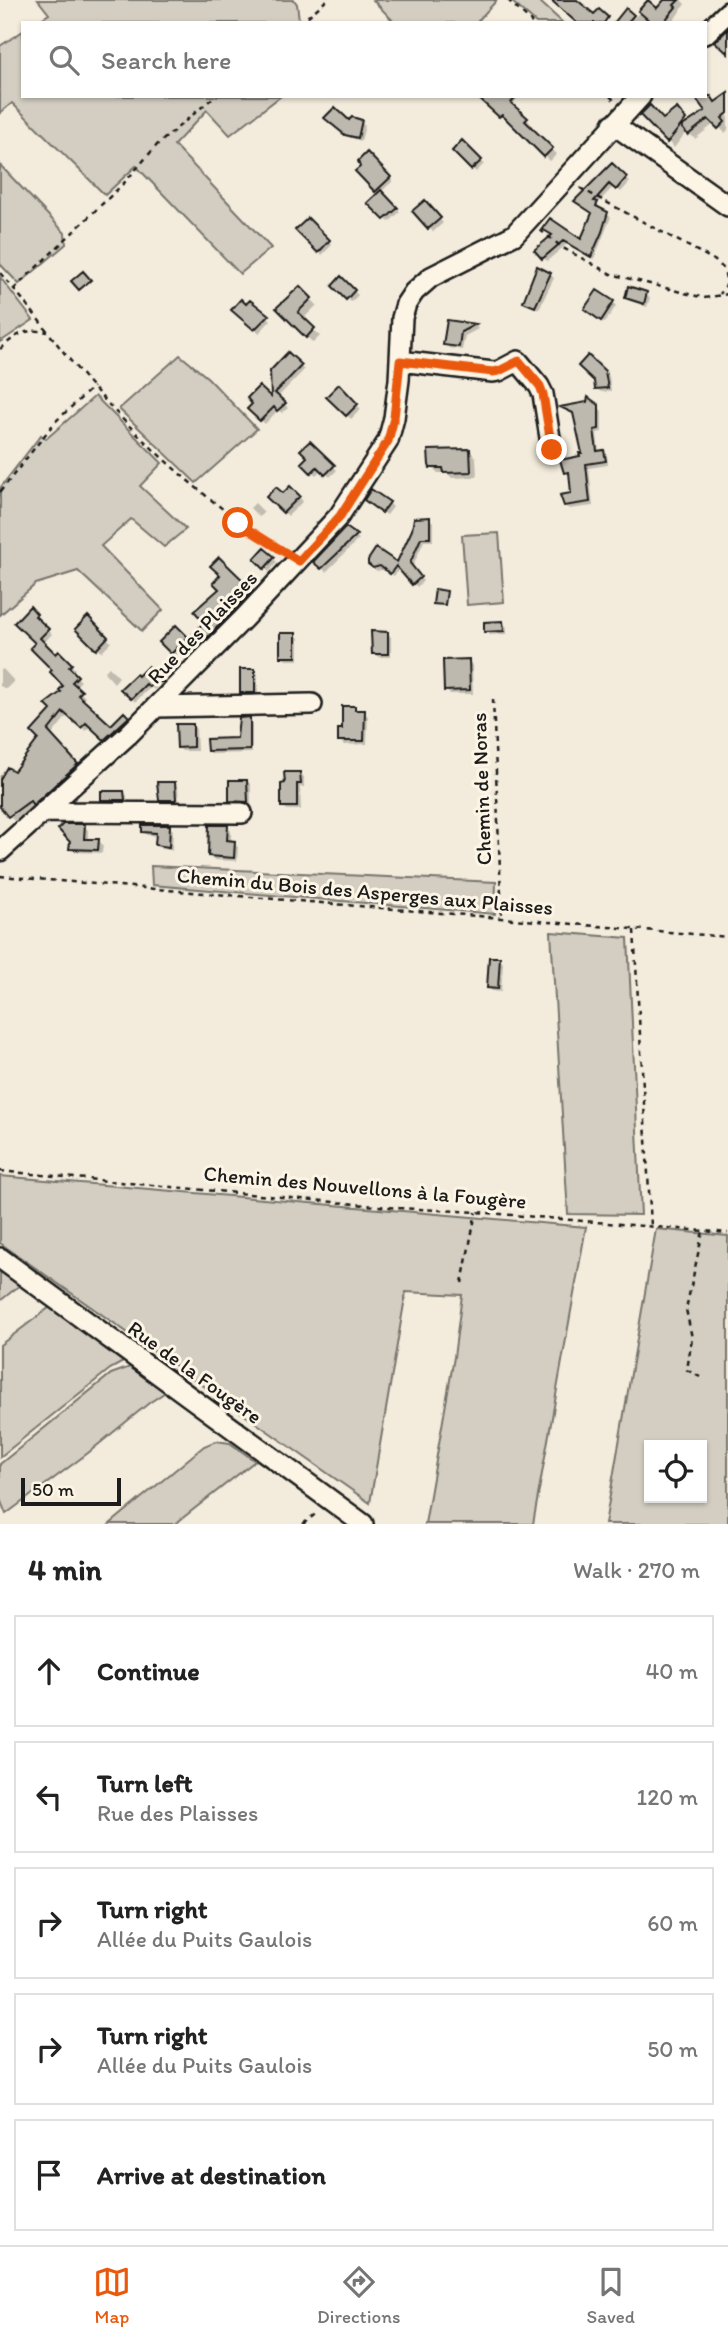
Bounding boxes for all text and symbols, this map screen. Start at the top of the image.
search box [21,21,707,98]
icon: search [45,41,83,79]
text: Search here [101,44,231,76]
route end [536,434,567,465]
route start [222,507,253,538]
street label: Rue des Plaisses [142,565,262,689]
street label: Chemin de Noras [466,712,496,866]
street label: Chemin du Bois des Asperges aux Plaisses [176,862,554,920]
street label: Chemin des Nouvellons à la Fougère [203,1160,527,1214]
street label: Rue de la Fougère [123,1315,267,1429]
map controls [644,1440,707,1503]
button: locate [644,1440,707,1503]
scale bar [21,1475,121,1507]
text: 50 m [32,1478,74,1501]
text: 4 min [28,1551,102,1588]
text: Walk · 270 m [573,1556,700,1584]
icon: ahead [30,1652,68,1690]
text: Continue [97,1655,200,1687]
text: 40 m [645,1657,698,1685]
text: Turn left [97,1767,193,1799]
icon: left [30,1778,68,1816]
text: 120 m [637,1783,698,1811]
text: Rue des Plaisses [97,1799,258,1827]
text: Turn right [97,1893,208,1925]
icon: right [30,1904,68,1942]
text: 60 m [647,1909,698,1937]
text: Allée du Puits Gaulois [97,1925,312,1953]
text: Turn right [97,2019,208,2051]
icon: right [30,2030,68,2068]
text: 50 m [647,2035,698,2063]
text: Allée du Puits Gaulois [97,2051,312,2079]
icon: arrive [30,2156,68,2194]
text: Arrive at destination [97,2159,326,2191]
tab: Map [93,2263,131,2328]
tab: Directions [317,2263,401,2328]
tab: Saved [587,2263,635,2328]

